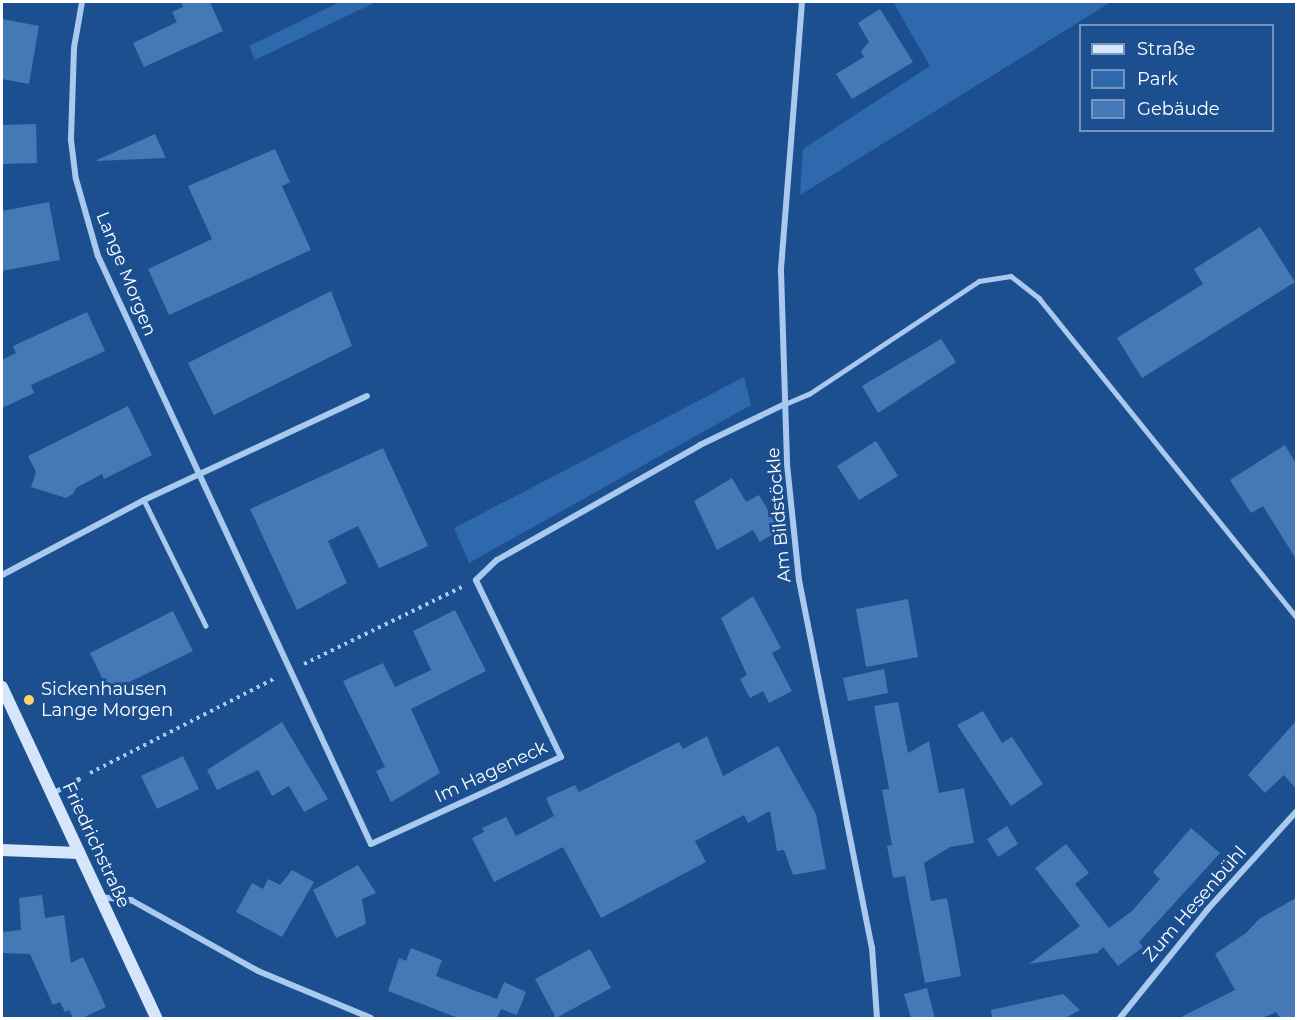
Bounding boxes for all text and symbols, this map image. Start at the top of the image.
legend [1079,24,1274,132]
text: Straße [1137,38,1195,60]
text: Park [1137,68,1178,90]
text: Gebäude [1137,98,1220,120]
street label: Lange Morgen [91,209,161,339]
street label: Am Bildstöckle [762,446,796,584]
place label: Sickenhausen Lange Morgen [41,679,173,722]
marker: Sickenhausen Lange Morgen [22,693,36,707]
street label: Im Hageneck [431,737,551,807]
street label: Friedrichstraße [57,779,135,911]
street label: Zum Hesenbühl [1139,842,1251,966]

